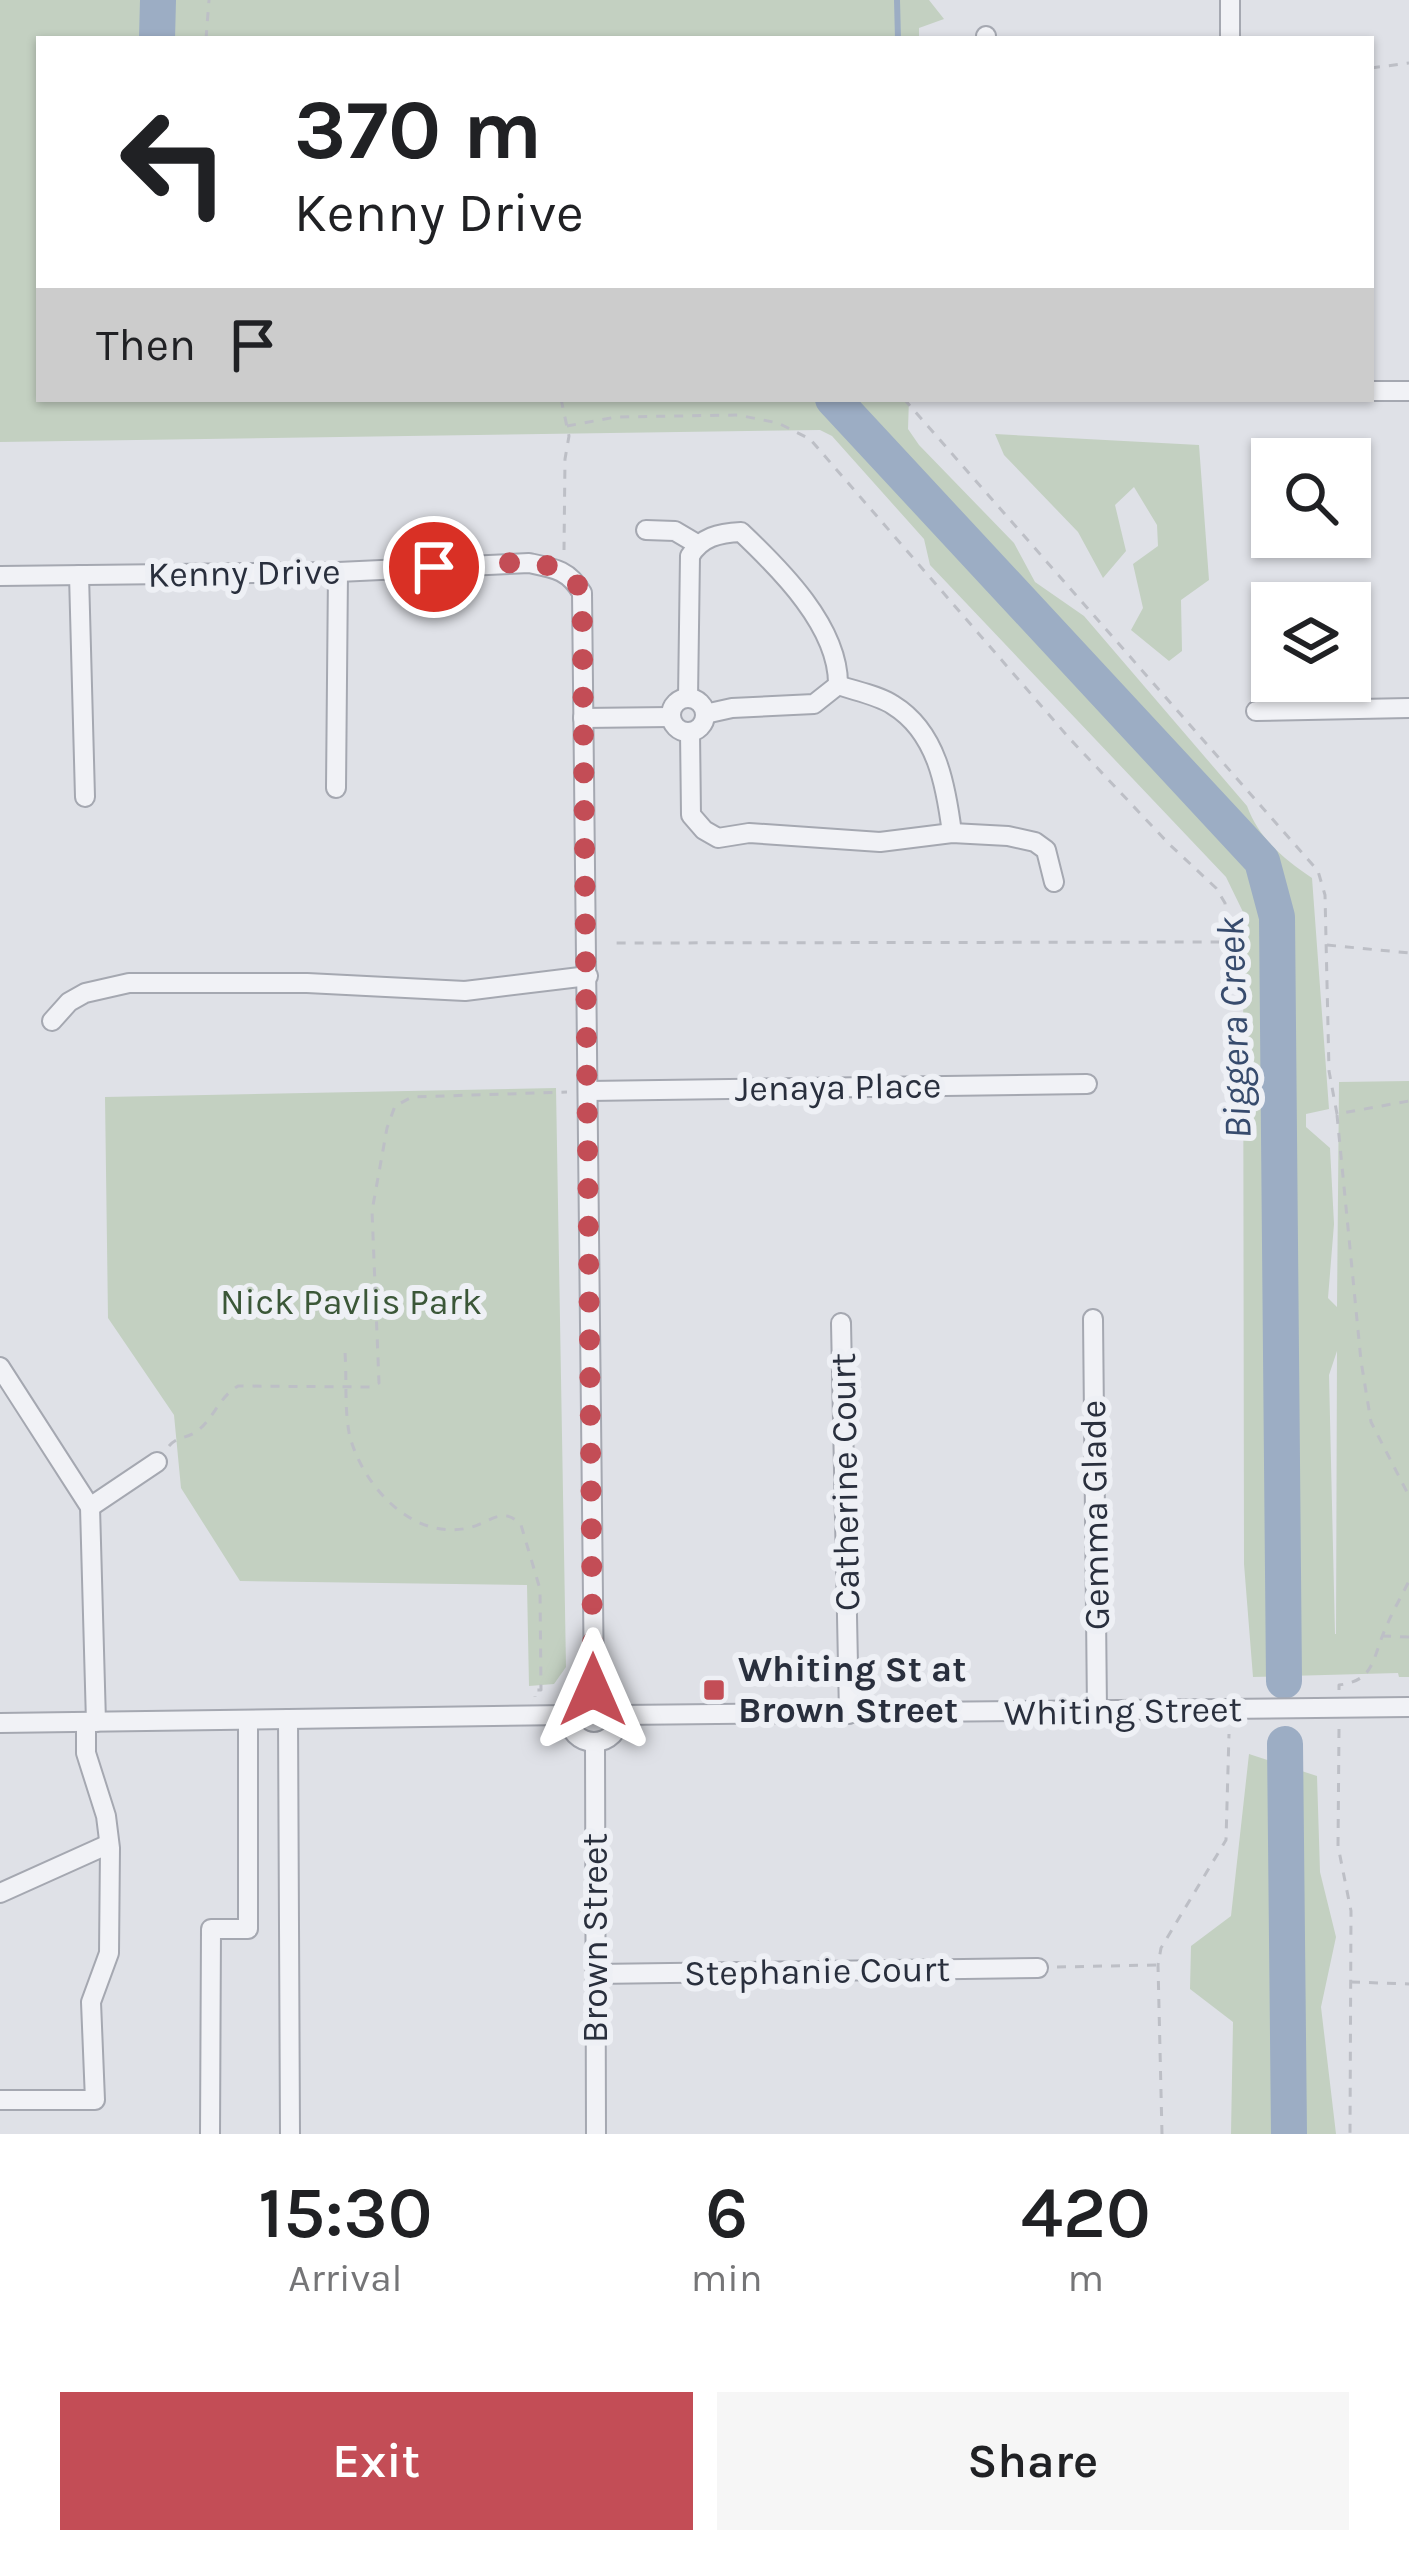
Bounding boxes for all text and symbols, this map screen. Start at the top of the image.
text: 370 m [294,81,542,179]
icon: left [96,84,252,240]
text: Kenny Drive [294,181,584,245]
icon: arrive [220,312,286,378]
text: Then [96,319,196,371]
map controls [1251,438,1371,702]
button: search [1251,438,1371,558]
pin [383,516,485,618]
icon: arrive [401,534,467,600]
street label: Kenny Drive [147,550,341,596]
button: layers [1251,582,1371,702]
water label: Biggera Creek [1207,915,1261,1140]
street label: Jenaya Place [734,1064,942,1110]
park label: Nick Pavlis Park [220,1281,482,1323]
street label: Catherine Court [822,1353,868,1611]
street label: Gemma Glade [1072,1400,1118,1630]
position arrow [530,1627,656,1753]
place label: Whiting St at Brown Street [738,1648,966,1731]
marker: Whiting St at Brown Street [701,1677,727,1703]
street label: Whiting Street [1003,1688,1243,1734]
street label: Brown Street [574,1833,616,2043]
street label: Stephanie Court [684,1948,950,1994]
text: 15:30 [258,2171,433,2255]
text: 6 [705,2171,748,2255]
text: 420 [1021,2171,1151,2255]
text: Arrival [288,2255,403,2301]
text: min [691,2255,763,2301]
text: m [1068,2255,1104,2301]
button: Exit [60,2392,693,2530]
button: Share [717,2392,1349,2530]

